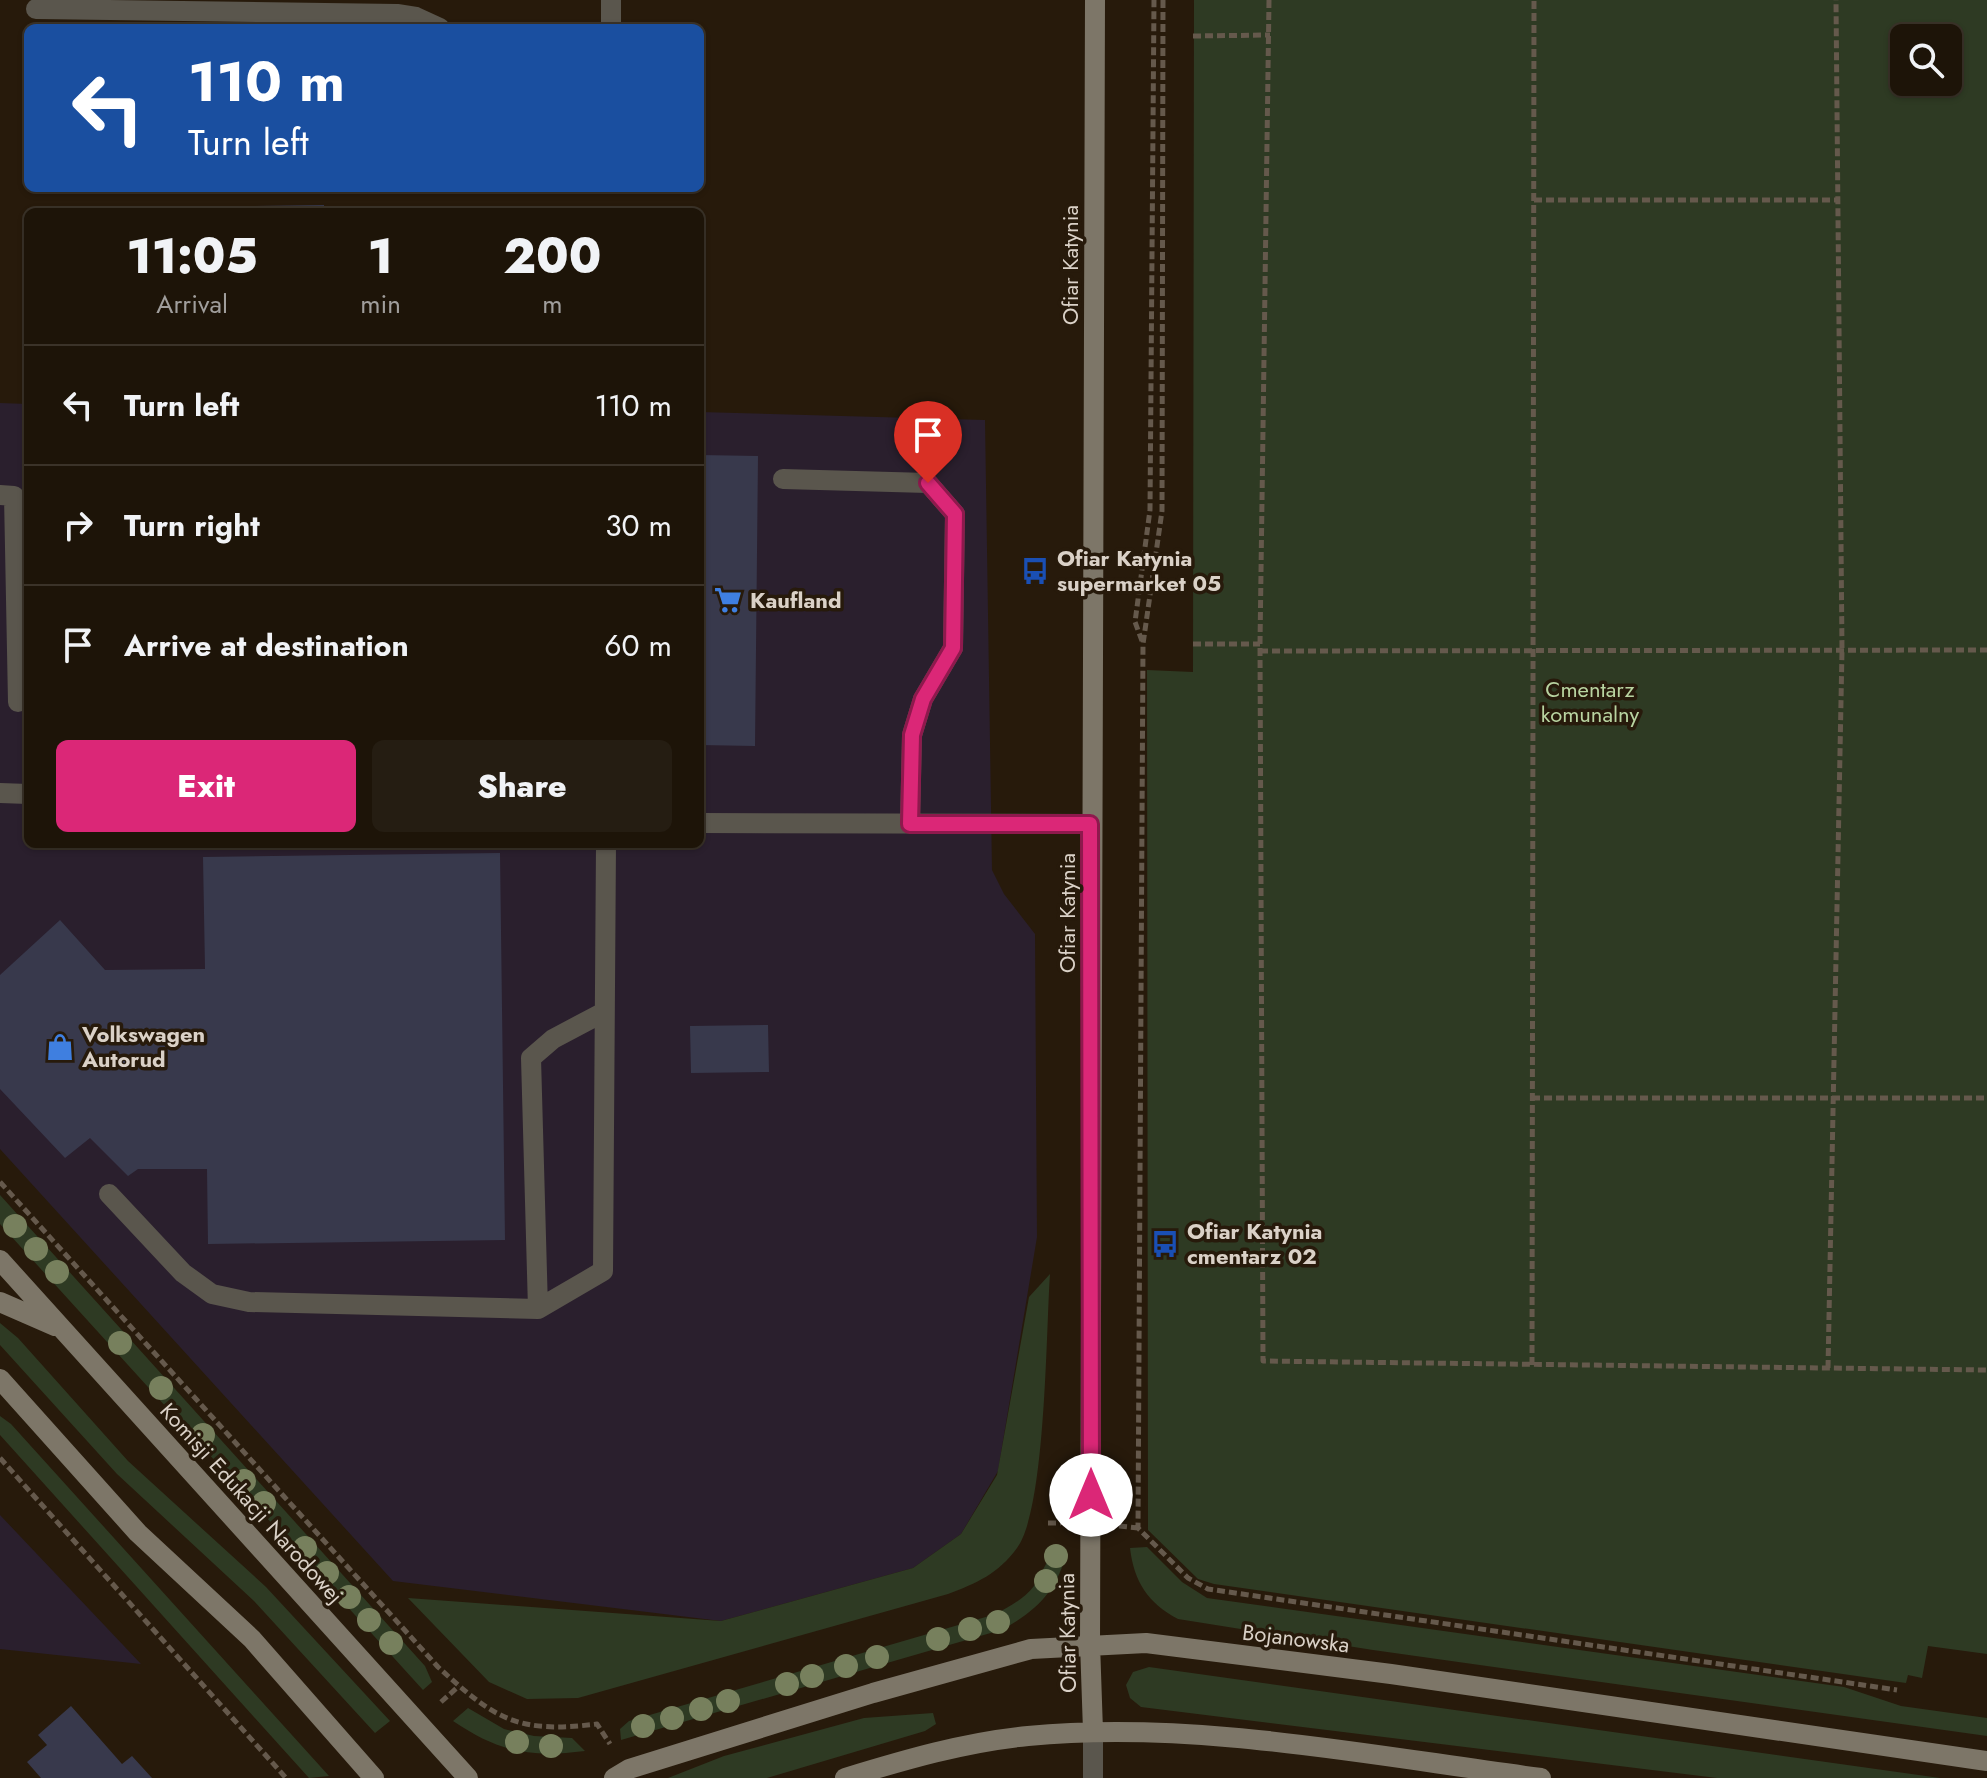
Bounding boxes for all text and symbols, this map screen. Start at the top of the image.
map controls [1890,24,1962,96]
button: search [1890,24,1962,96]
text: 110 m [188,41,345,122]
icon: left [56,56,160,160]
text: Turn left [188,116,309,168]
street label: Ofiar Katynia [1054,205,1086,325]
text: 11:05 [126,222,258,291]
text: 1 [368,222,393,291]
text: 200 [503,222,601,291]
text: Arrival [156,285,228,323]
text: min [360,285,401,323]
text: m [542,285,563,323]
icon: left [56,383,100,427]
text: Turn left [124,384,239,427]
text: 110 m [595,384,672,427]
pin [894,401,962,483]
icon: arrive [906,413,950,457]
icon: right [56,503,100,547]
text: Turn right [124,504,260,547]
text: 30 m [605,504,672,547]
place label: Ofiar Katynia supermarket 05 [1057,542,1221,599]
bus stop icon: Ofiar Katynia supermarket 05 [1020,556,1050,586]
place label: Kaufland [750,584,841,616]
supermarket icon: Kaufland [713,585,743,615]
icon: arrive [56,623,100,667]
text: Arrive at destination [124,624,409,667]
text: 60 m [604,624,672,667]
park label: Cmentarz komunalny [1541,673,1640,730]
button: Exit [56,740,356,832]
button: Share [372,740,672,832]
street label: Ofiar Katynia [1051,853,1083,973]
place label: Volkswagen Autorud [81,1018,205,1075]
shop icon: Volkswagen Autorud [45,1032,75,1062]
place label: Ofiar Katynia cmentarz 02 [1187,1215,1322,1272]
bus stop icon: Ofiar Katynia cmentarz 02 [1150,1229,1180,1259]
street label: Komisji Edukacji Narodowej [153,1395,351,1611]
position arrow [1049,1453,1133,1537]
street label: Ofiar Katynia [1050,1573,1084,1693]
street label: Bojanowska [1241,1616,1351,1660]

